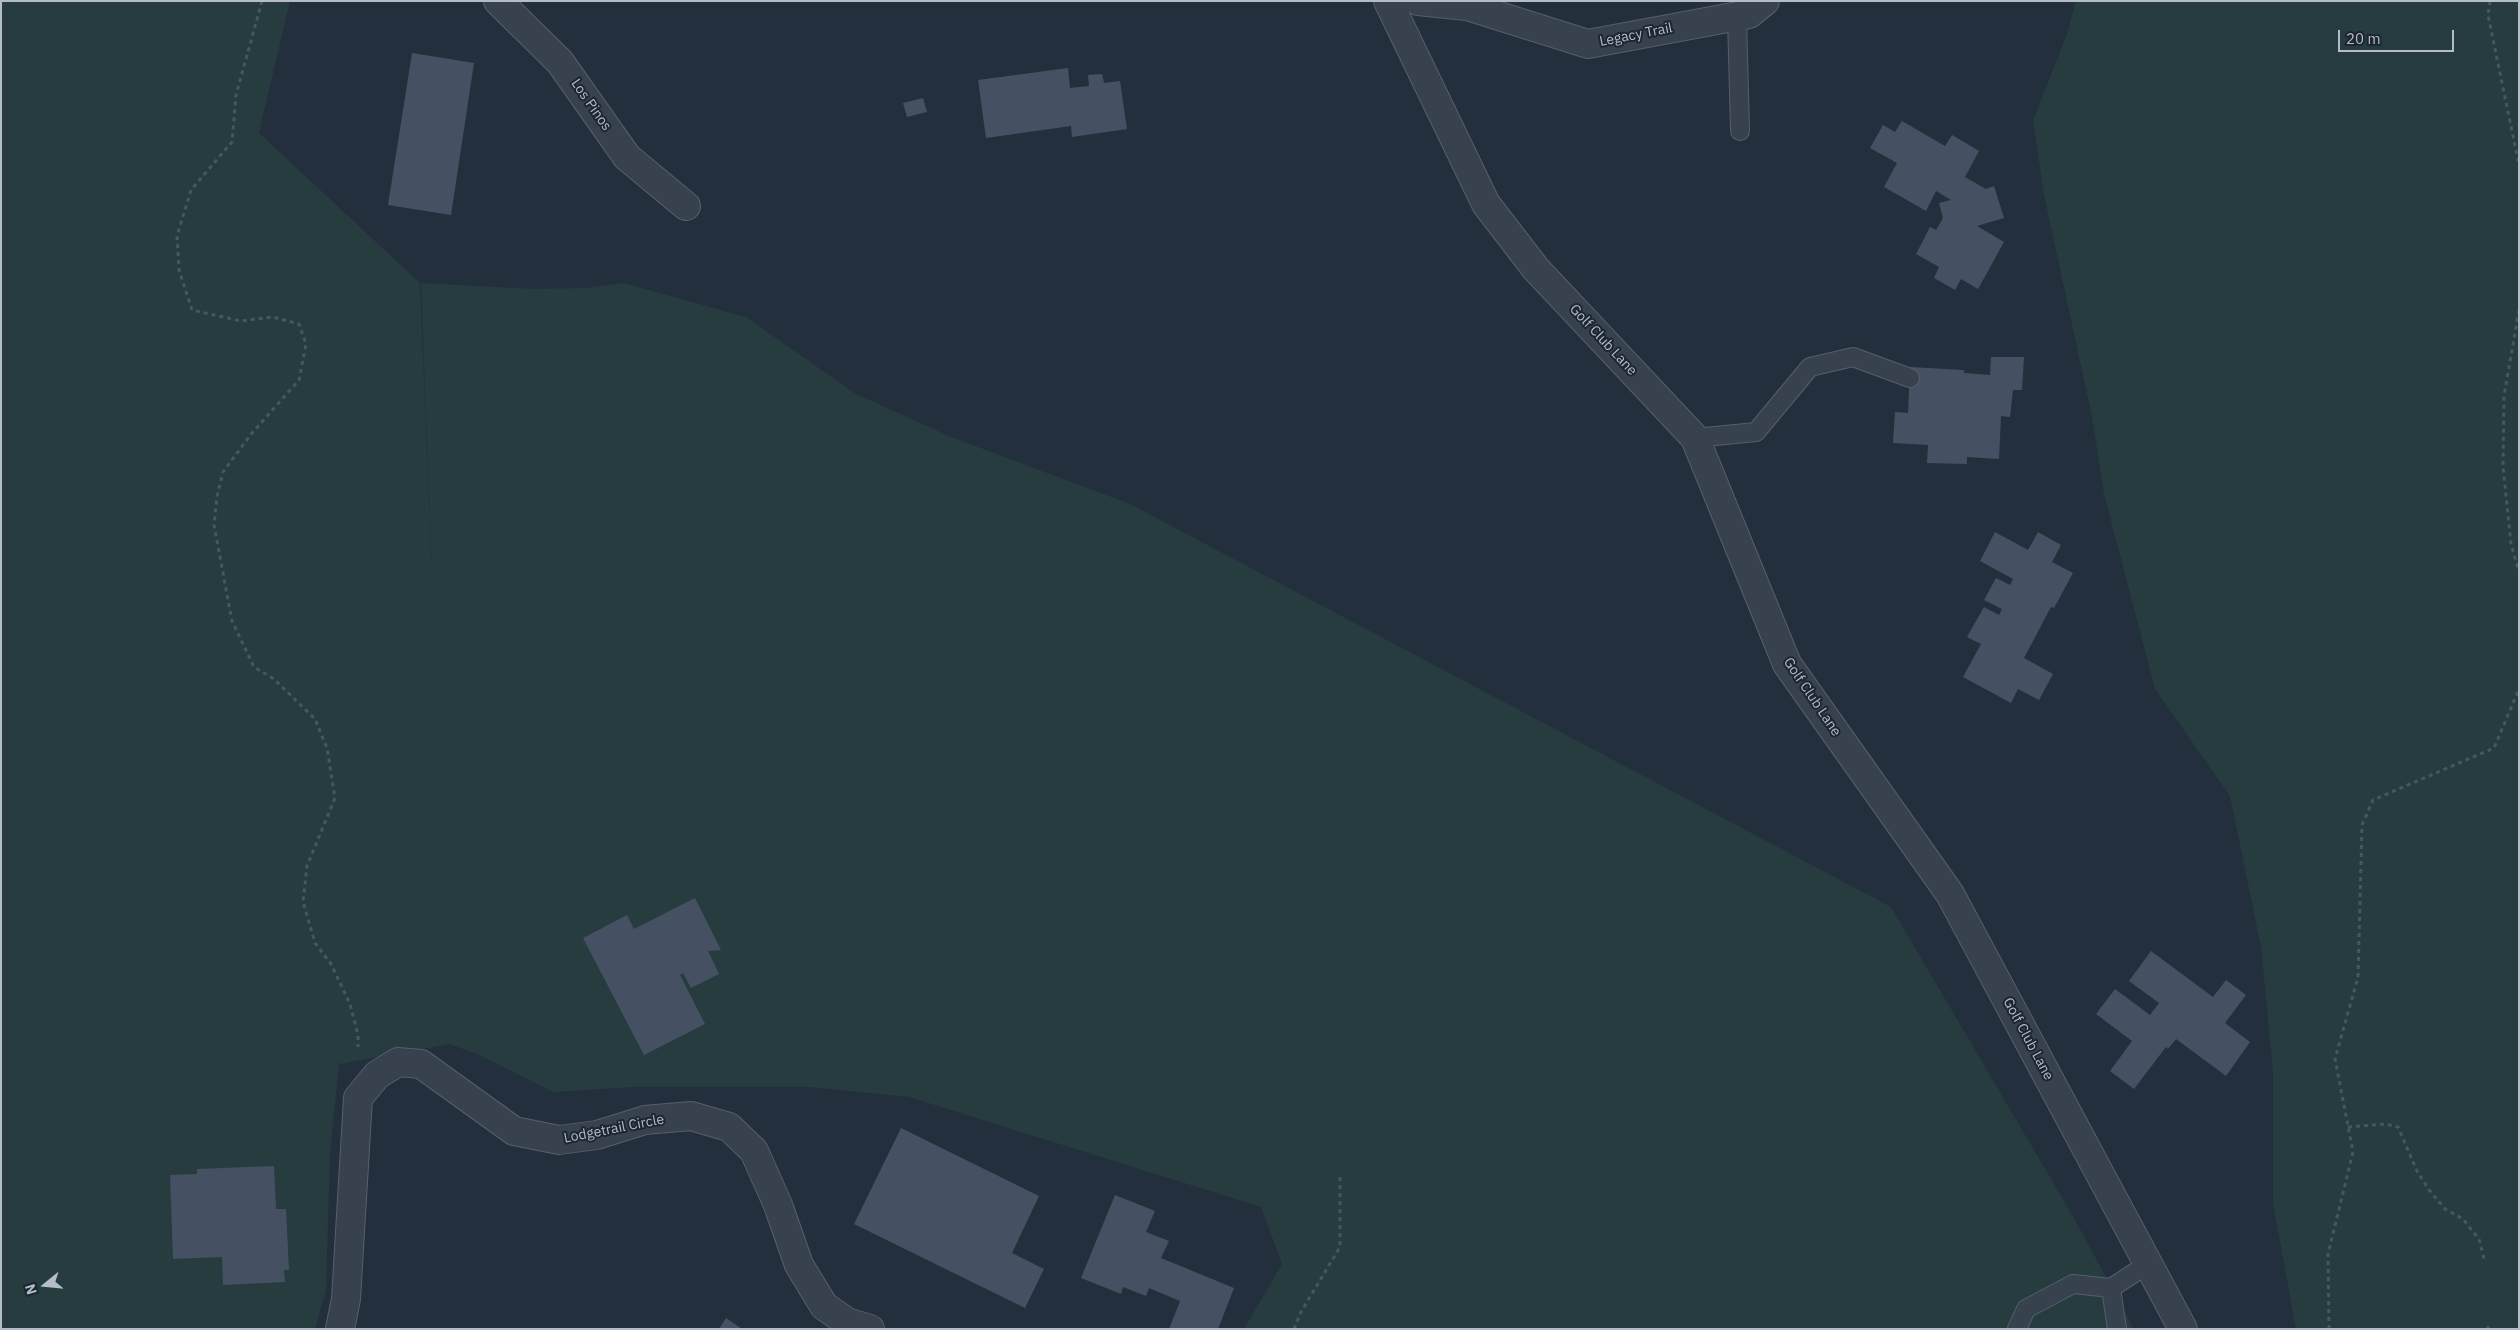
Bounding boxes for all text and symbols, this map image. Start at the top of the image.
street label: Legacy Trail [1598,20,1674,50]
scale bar [2340,20,2456,52]
text: 20 m [2346,29,2381,48]
street label: Los Pinos [567,76,615,134]
street label: Golf Club Lane [1566,301,1640,379]
street label: Golf Club Lane [1780,654,1844,740]
street label: Golf Club Lane [1999,995,2057,1083]
street label: Lodgetrail Circle [562,1111,666,1147]
north arrow [20,1260,70,1310]
text: N [21,1282,41,1297]

